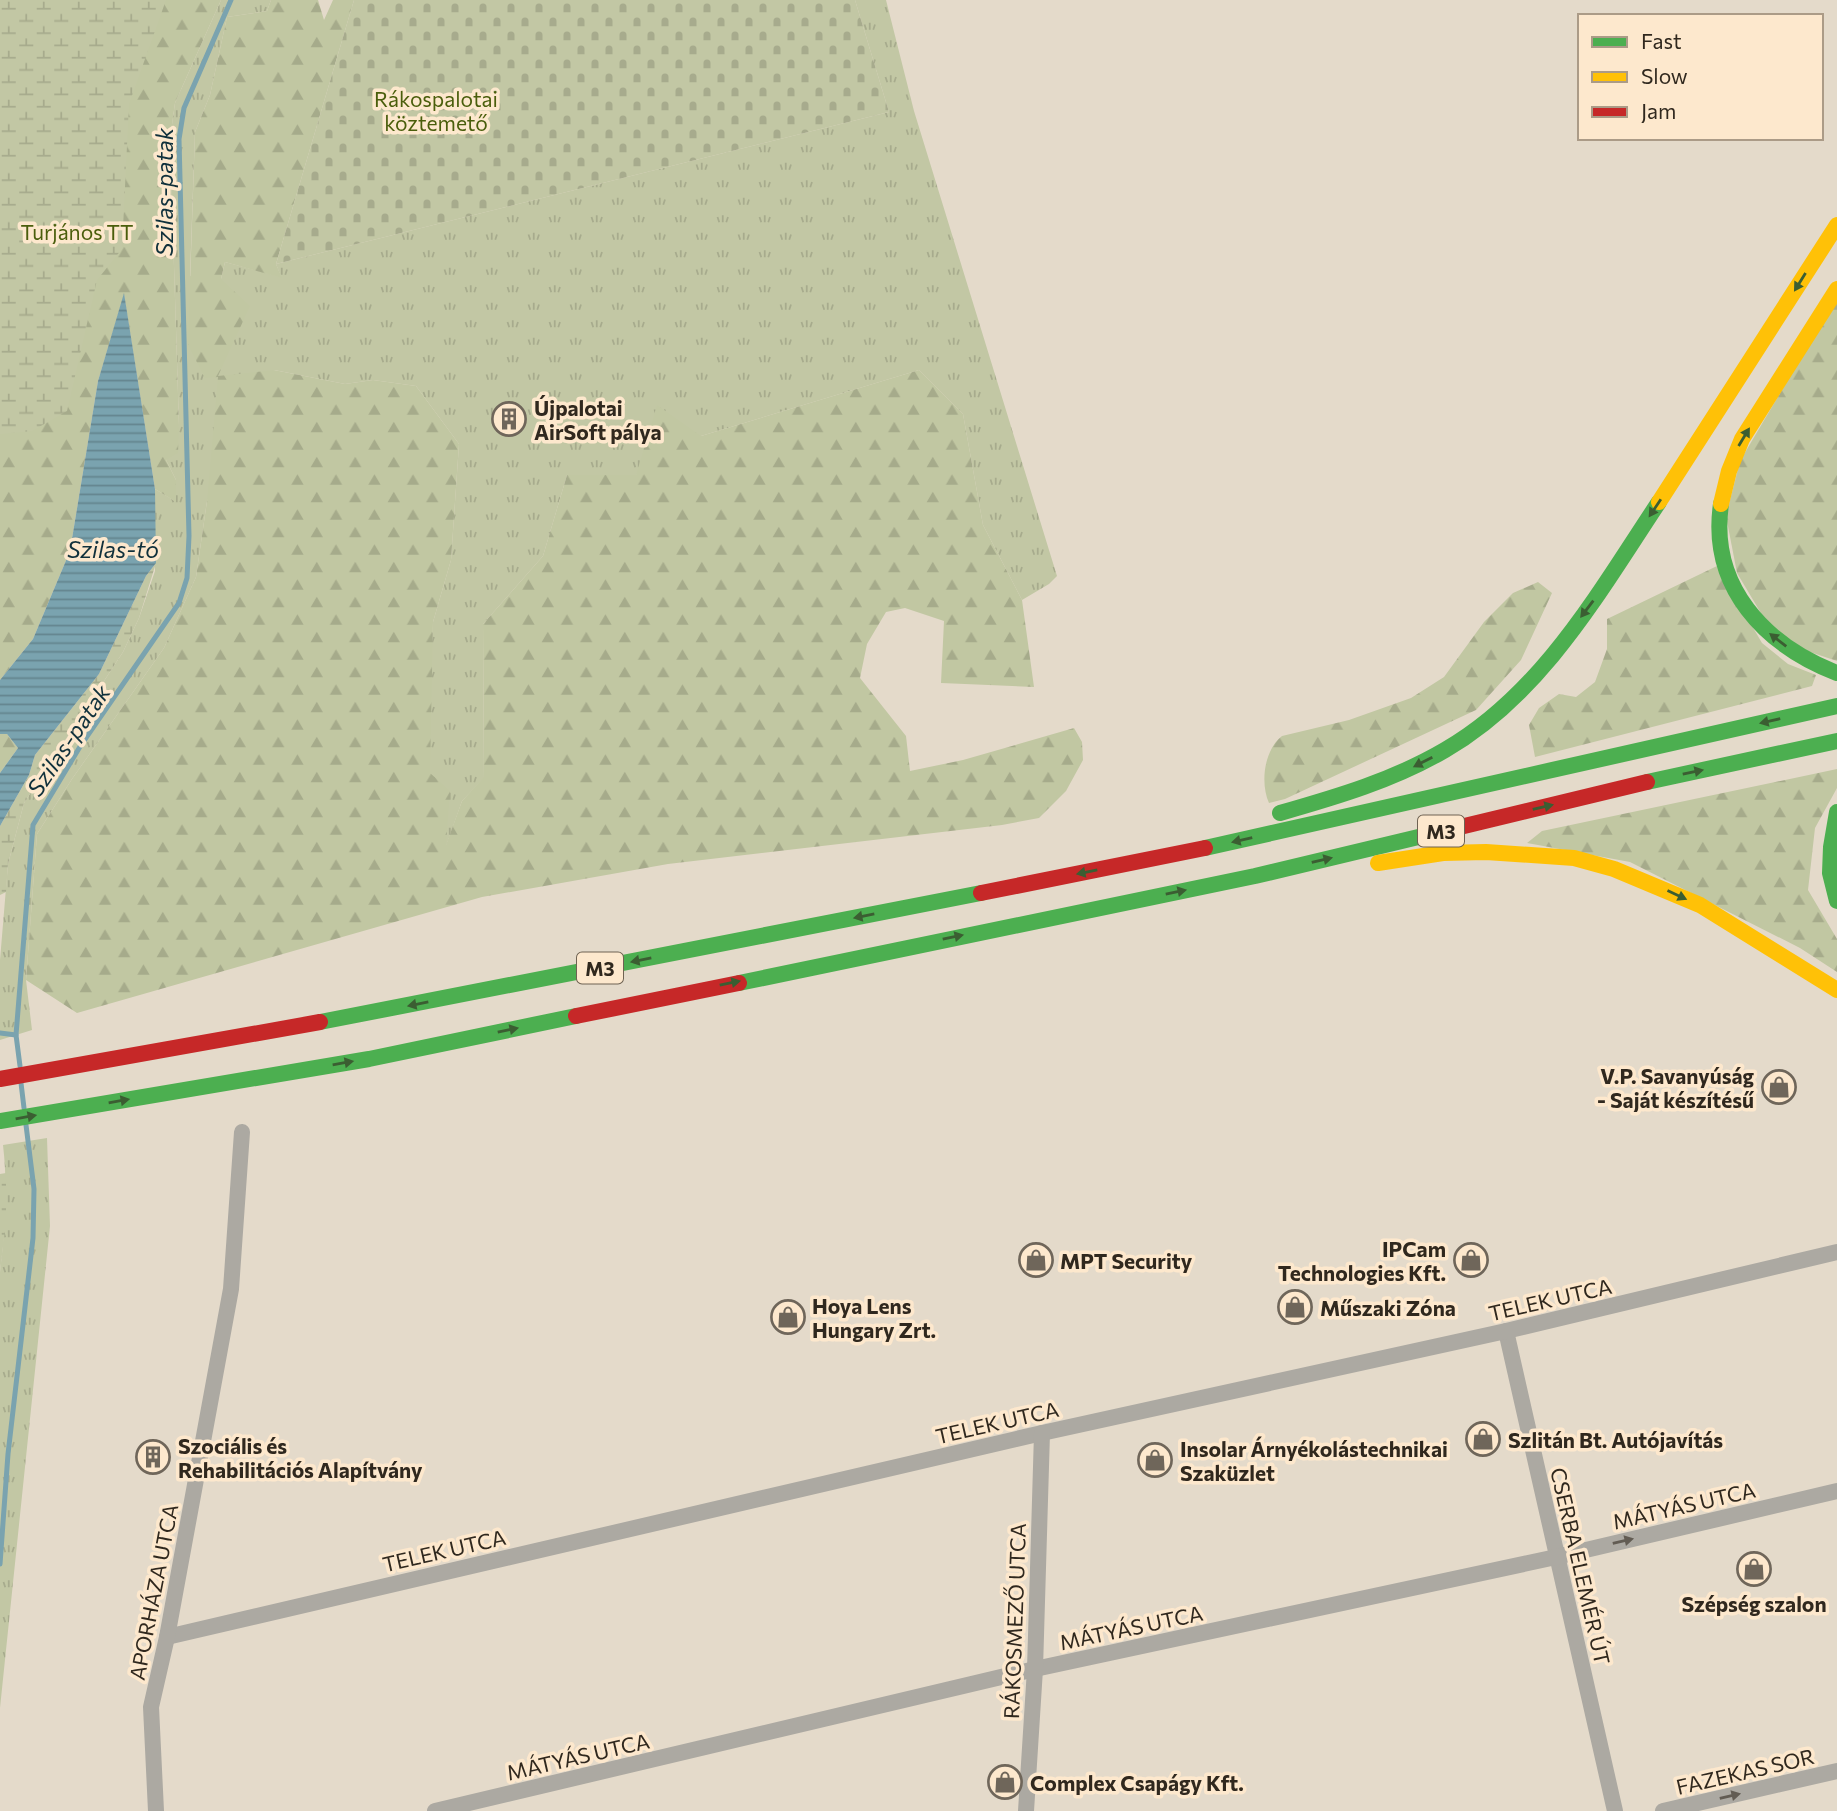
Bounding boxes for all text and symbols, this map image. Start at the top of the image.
legend [1578,14,1823,140]
text: Fast [1641,28,1682,53]
text: Slow [1641,63,1688,88]
park label: Rákospalotai köztemető [374,86,498,135]
text: Jam [1641,98,1676,123]
water label: Szilas-patak [150,127,178,256]
park label: Turjános TT [21,219,133,244]
one-way arrow [1794,272,1807,292]
place label: Újpalotai AirSoft pálya [534,395,662,444]
building icon: Újpalotai AirSoft pálya [490,400,528,438]
one-way arrow [1738,427,1751,446]
one-way arrow [1649,499,1662,518]
water label: Szilas-tó [67,535,159,563]
one-way arrow [1579,599,1594,617]
one-way arrow [1769,633,1787,648]
water label: Szilas-patak [20,678,116,801]
one-way arrow [1759,716,1781,727]
one-way arrow [1413,757,1433,768]
one-way arrow [1682,767,1704,778]
one-way arrow [1532,801,1554,812]
road number: M3 [1418,816,1464,846]
one-way arrow [1231,834,1253,845]
one-way arrow [1311,854,1333,865]
one-way arrow [1076,867,1098,878]
one-way arrow [1165,886,1187,897]
one-way arrow [1667,889,1687,900]
one-way arrow [853,911,875,922]
one-way arrow [942,932,964,943]
road number: M3 [577,952,623,984]
one-way arrow [630,955,652,966]
one-way arrow [719,977,741,988]
one-way arrow [407,999,429,1010]
one-way arrow [497,1024,519,1035]
one-way arrow [332,1057,354,1068]
place label: V.P. Savanyúság - Saját készítésű [1597,1063,1755,1112]
shop icon: V.P. Savanyúság - Saját készítésű [1760,1068,1798,1106]
one-way arrow [108,1095,130,1106]
one-way arrow [15,1111,37,1122]
place label: IPCam Technologies Kft. [1278,1236,1446,1285]
shop icon: MPT Security [1017,1241,1055,1279]
shop icon: IPCam Technologies Kft. [1452,1241,1490,1279]
place label: MPT Security [1060,1248,1193,1273]
street label: TELEK UTCA [1486,1273,1614,1325]
shop icon: Műszaki Zóna [1276,1288,1314,1326]
place label: Hoya Lens Hungary Zrt. [812,1293,936,1342]
place label: Műszaki Zóna [1320,1295,1456,1320]
shop icon: Hoya Lens Hungary Zrt. [769,1298,807,1336]
street label: TELEK UTCA [933,1396,1061,1448]
shop icon: Szlitán Bt. Autójavítás [1464,1420,1502,1458]
place label: Szlitán Bt. Autójavítás [1508,1427,1723,1452]
place label: Szociális és Rehabilitációs Alapítvány [178,1433,423,1482]
place label: Insolar Árnyékolástechnikai Szaküzlet [1180,1436,1448,1485]
building icon: Szociális és Rehabilitációs Alapítvány [134,1438,172,1476]
shop icon: Insolar Árnyékolástechnikai Szaküzlet [1136,1441,1174,1479]
street label: CSERBA ELEMÉR ÚT [1546,1465,1616,1667]
street label: MÁTYÁS UTCA [1610,1476,1758,1534]
street label: APORHÁZA UTCA [124,1502,182,1682]
street label: RÁKOSMEZŐ UTCA [998,1523,1030,1719]
street label: TELEK UTCA [380,1524,508,1576]
one-way arrow [1612,1536,1634,1547]
shop icon: Szépség szalon [1735,1550,1773,1588]
place label: Szépség szalon [1681,1591,1827,1616]
street label: MÁTYÁS UTCA [1057,1600,1205,1654]
street label: MÁTYÁS UTCA [504,1727,652,1785]
street label: FAZEKAS SOR [1674,1743,1816,1799]
shop icon: Complex Csapágy Kft. [986,1763,1024,1801]
place label: Complex Csapágy Kft. [1030,1770,1244,1795]
one-way arrow [1719,1790,1741,1801]

